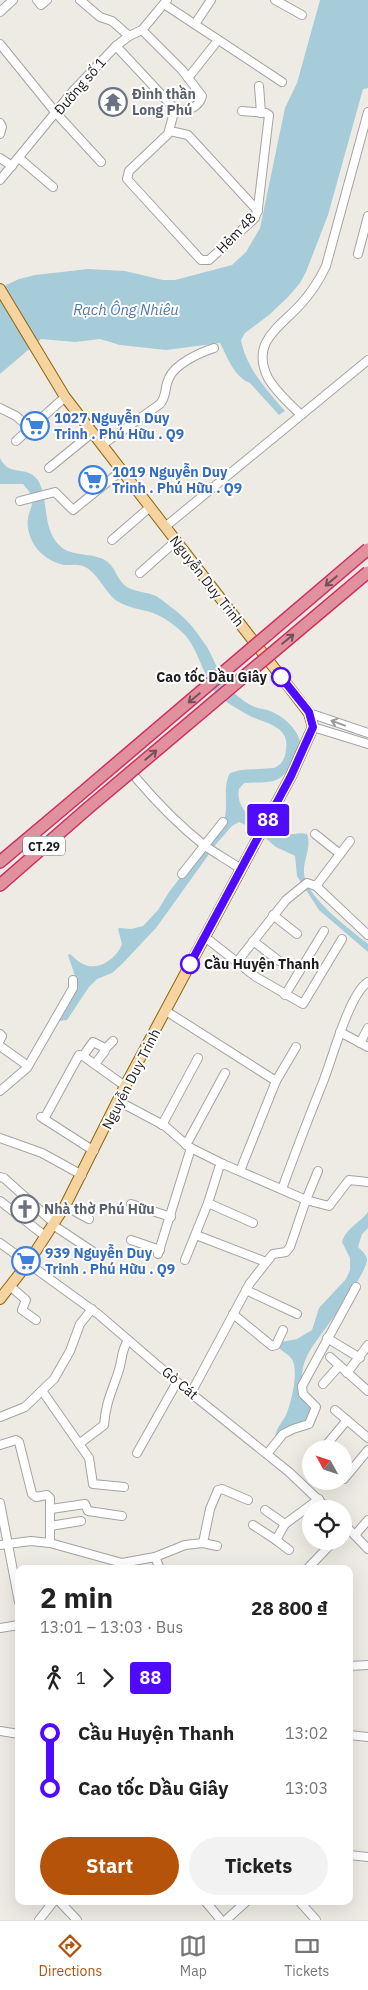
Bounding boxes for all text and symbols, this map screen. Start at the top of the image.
street label: Đường số 1 [50,54,110,118]
place label: Đình thần Long Phú [132,84,196,119]
temple icon: Đình thần Long Phú [98,87,128,117]
street label: Hẻm 48 [212,209,260,257]
water label: Rạch Ông Nhiêu [73,300,179,319]
place label: 1027 Nguyễn Duy Trinh . Phú Hữu . Q9 [54,409,184,443]
supermarket icon: 1027 Nguyễn Duy Trinh . Phú Hữu . Q9 [20,411,50,441]
place label: 1019 Nguyễn Duy Trinh . Phú Hữu . Q9 [112,463,242,497]
supermarket icon: 1019 Nguyễn Duy Trinh . Phú Hữu . Q9 [78,465,108,495]
street label: Nguyễn Duy Trinh [166,532,248,630]
one-way arrow [325,575,338,586]
one-way arrow [282,633,295,645]
place label: Cao tốc Dầu Giây [156,667,268,686]
marker: Cao tốc Dầu Giây [271,667,291,687]
one-way arrow [187,692,200,703]
one-way arrow [331,718,347,727]
one-way arrow [144,750,157,761]
line badge: 88 [246,804,290,836]
text: 88 [257,808,279,831]
road number: CT.29 [23,836,65,856]
marker: Cầu Huyện Thanh [180,954,200,974]
place label: Cầu Huyện Thanh [204,954,319,973]
street label: Nguyễn Duy Trinh [98,1026,164,1132]
church icon: Nhà thờ Phú Hữu [10,1194,40,1224]
place label: Nhà thờ Phú Hữu [44,1200,155,1218]
place label: 939 Nguyễn Duy Trinh . Phú Hữu . Q9 [45,1244,175,1278]
supermarket icon: 939 Nguyễn Duy Trinh . Phú Hữu . Q9 [11,1246,41,1276]
street label: Gò Cát [158,1363,202,1403]
north arrow [302,1440,352,1490]
map controls [302,1440,352,1550]
button: locate [302,1500,352,1550]
text: 2 min [40,1579,113,1616]
text: 28 800 ₫ [251,1596,328,1620]
text: 13:01 – 13:03 · Bus [40,1617,183,1637]
icon: walk [40,1664,68,1692]
icon: forward [94,1664,122,1692]
text: 88 [140,1666,161,1689]
text: 1 [76,1668,86,1688]
text: Cầu Huyện Thanh [78,1721,234,1745]
text: 13:02 [285,1723,328,1743]
text: Cao tốc Dầu Giây [78,1776,228,1800]
text: 13:03 [285,1778,328,1798]
button: Start [40,1837,179,1895]
button: Tickets [189,1837,328,1895]
tab: Directions [39,1932,102,1980]
tab: Map [179,1932,207,1980]
tab: Tickets [284,1932,329,1980]

